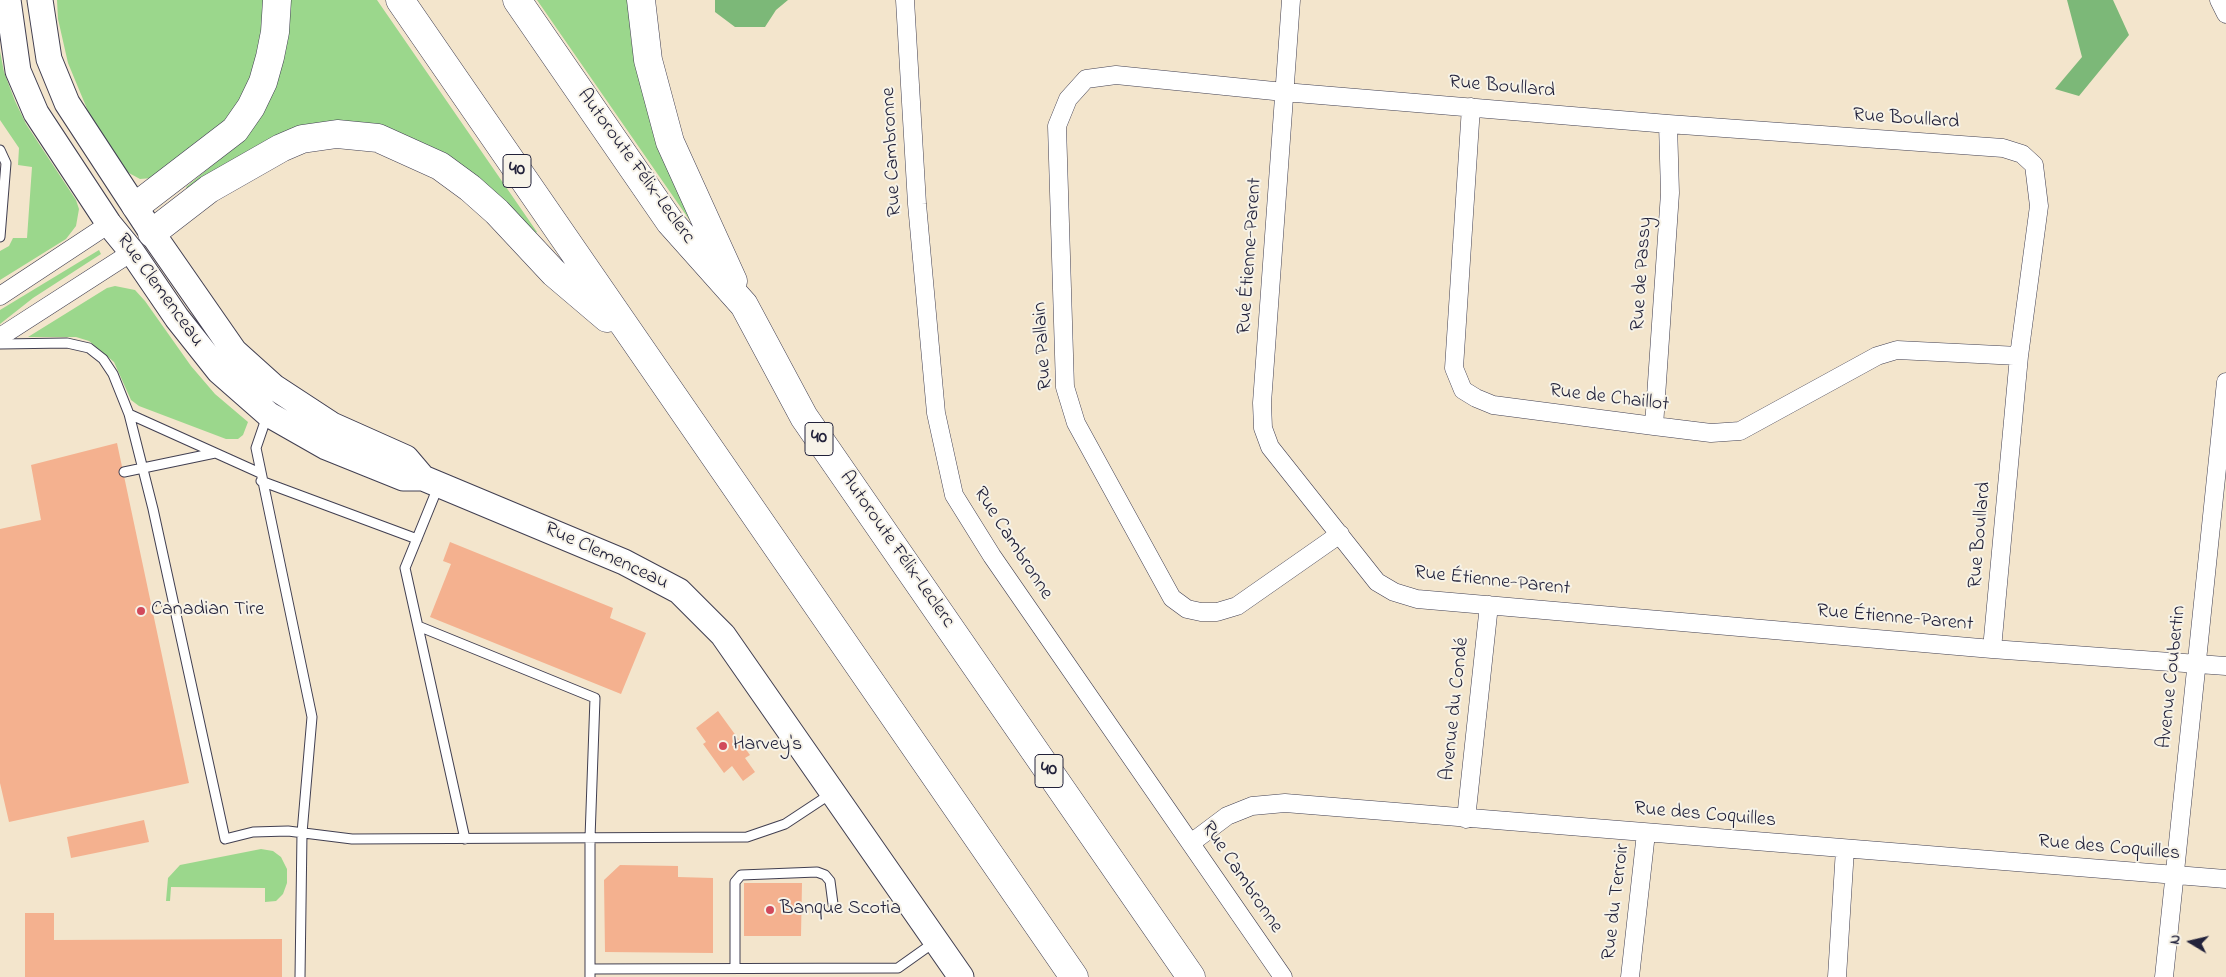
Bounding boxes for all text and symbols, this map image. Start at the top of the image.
street label: Rue Boullard [1448,71,1556,105]
street label: Autoroute Félix-Leclerc [571,85,699,249]
street label: Rue Cambronne [878,87,908,217]
street label: Rue Boullard [1852,104,1960,136]
road number: 40 [503,154,531,188]
street label: Rue Étienne-Parent [1234,177,1268,335]
street label: Rue de Passy [1627,216,1659,332]
street label: Rue Clemenceau [110,230,208,352]
street label: Rue Pallain [1029,301,1059,391]
street label: Rue de Chaillot [1548,380,1670,418]
road number: 40 [805,422,833,456]
street label: Autoroute Félix-Leclerc [833,467,959,633]
street label: Rue Boullard [1964,481,1998,589]
street label: Rue Cambronne [967,483,1057,605]
street label: Rue Clemenceau [540,518,672,596]
street label: Rue Étienne-Parent [1413,562,1571,602]
place label: Canadian Tire [151,599,264,623]
street label: Rue Étienne-Parent [1816,600,1974,638]
street label: Avenue Coubertin [2154,604,2192,750]
marker: Canadian Tire [135,605,147,617]
street label: Avenue du Condé [1437,636,1475,782]
place label: Harvey's [733,734,802,758]
marker: Harvey's [717,740,729,752]
road number: 40 [1035,754,1063,788]
street label: Rue des Coquilles [1633,798,1777,834]
street label: Rue Cambronne [1195,818,1287,938]
street label: Rue des Coquilles [2037,831,2181,867]
street label: Rue du Terroir [1598,842,1636,962]
place label: Banque Scotia [780,898,901,922]
marker: Banque Scotia [764,904,776,916]
north arrow [2166,917,2216,967]
text: N [2165,933,2187,946]

